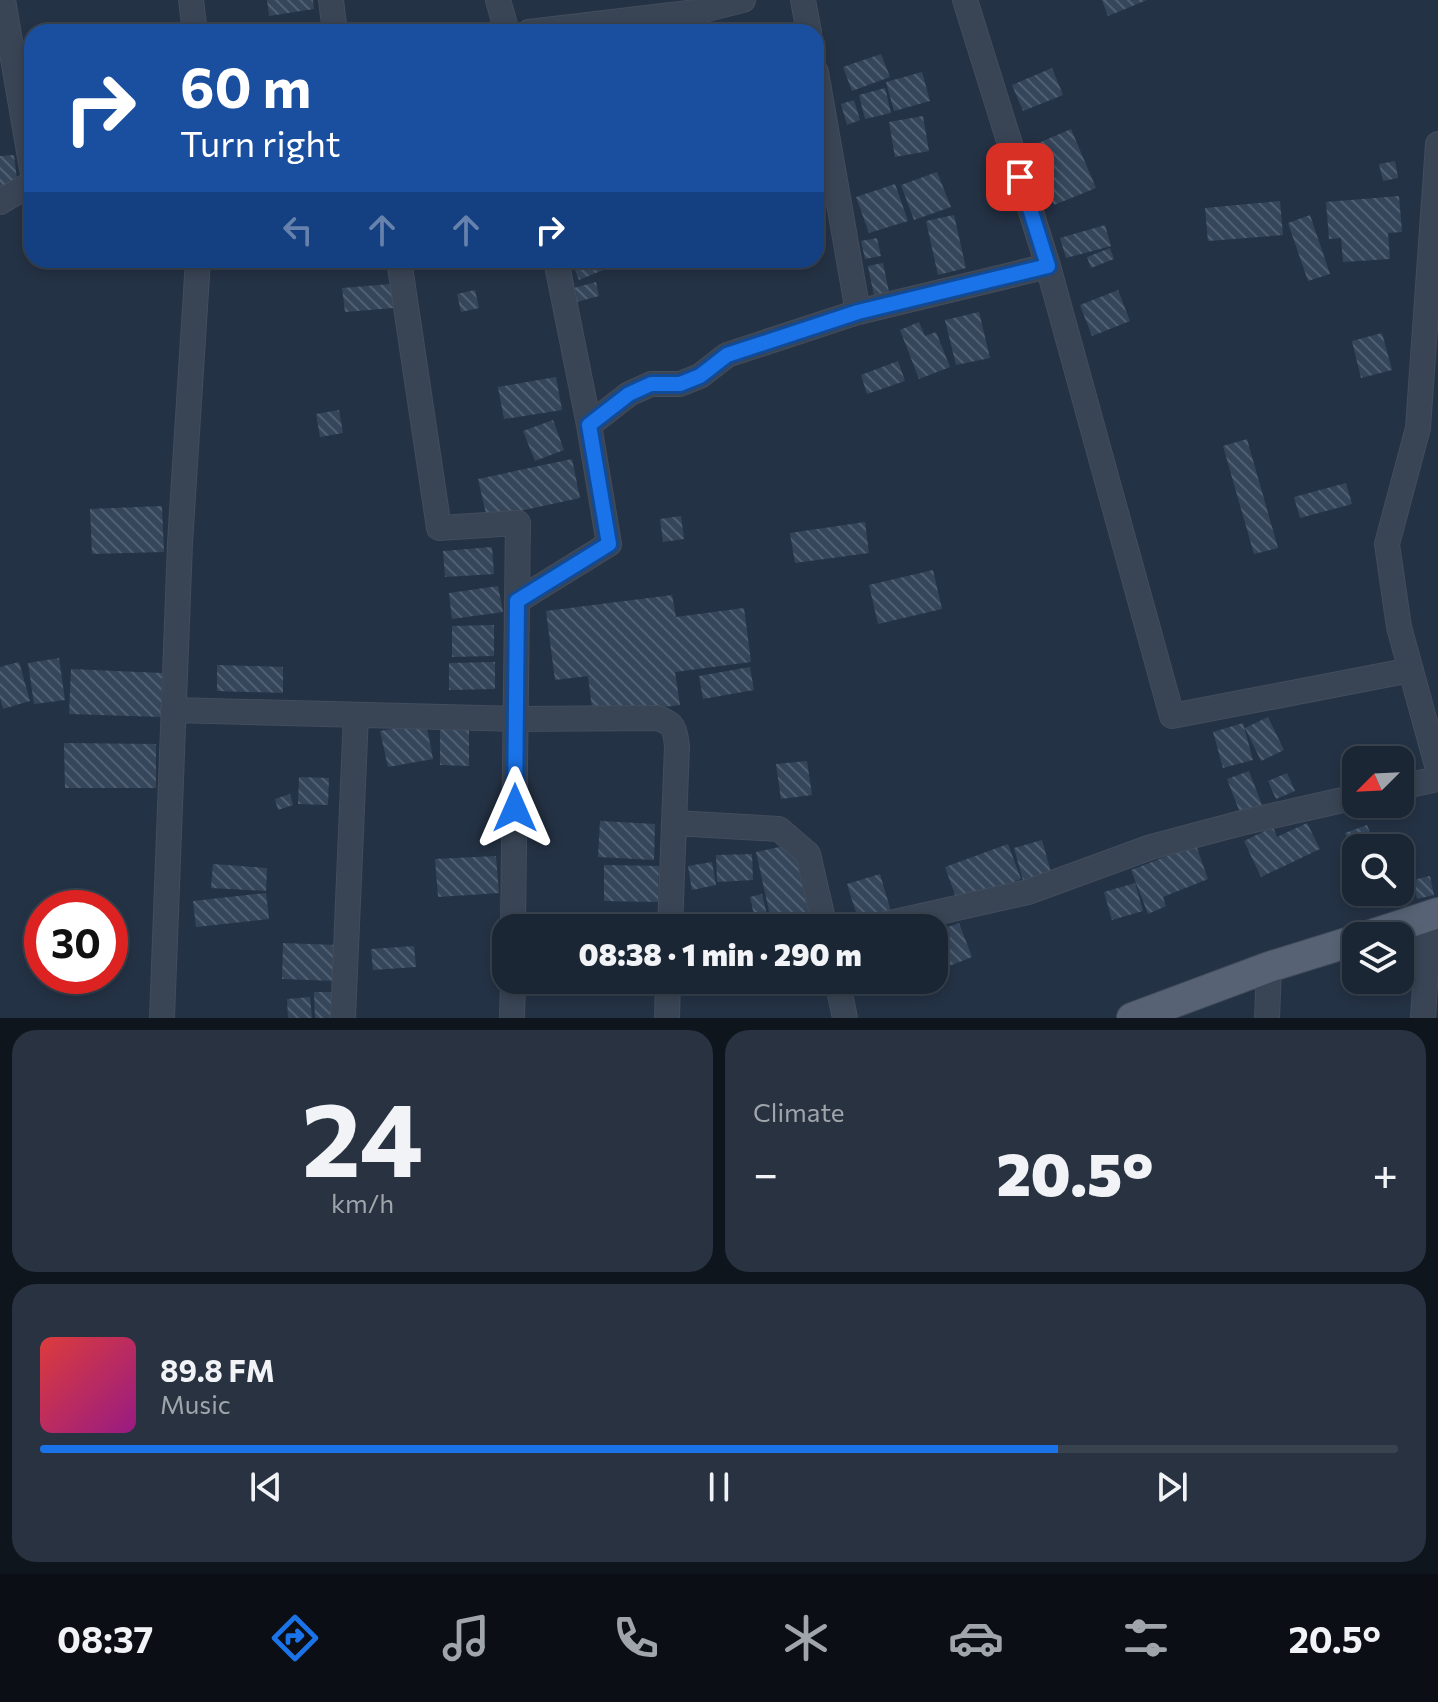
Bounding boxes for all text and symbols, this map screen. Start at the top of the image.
text: 60 m [180,51,311,120]
icon: right [48,56,152,160]
text: Turn right [180,120,341,164]
pin [986,143,1054,211]
icon: arrive [998,155,1042,199]
icon: left [276,208,320,252]
icon: ahead [360,208,404,252]
icon: ahead [444,208,488,252]
icon: right [528,208,572,252]
north arrow [1342,746,1414,818]
map controls [1342,746,1414,994]
position arrow [473,766,557,850]
button: search [1342,834,1414,906]
speed limit sign: 30 [24,890,128,994]
button: layers [1342,922,1414,994]
text: 08:38 · 1 min · 290 m [578,935,862,972]
text: 24 [302,1071,423,1198]
text: Climate [753,1096,845,1127]
text: 20.5° [996,1135,1154,1208]
text: − [753,1145,778,1199]
text: + [1372,1145,1398,1199]
text: km/h [331,1187,394,1218]
text: 89.8 FM [160,1351,275,1388]
text: Music [160,1388,231,1419]
icon: previous [244,1465,288,1509]
icon: pause [697,1465,741,1509]
icon: next [1150,1465,1194,1509]
icon: directions [267,1610,323,1666]
icon: music [438,1610,494,1666]
icon: phone [608,1610,664,1666]
icon: climate [778,1610,834,1666]
icon: car [948,1610,1004,1666]
icon: filters [1118,1610,1174,1666]
text: 08:37 [57,1616,153,1660]
text: 20.5° [1288,1616,1381,1660]

